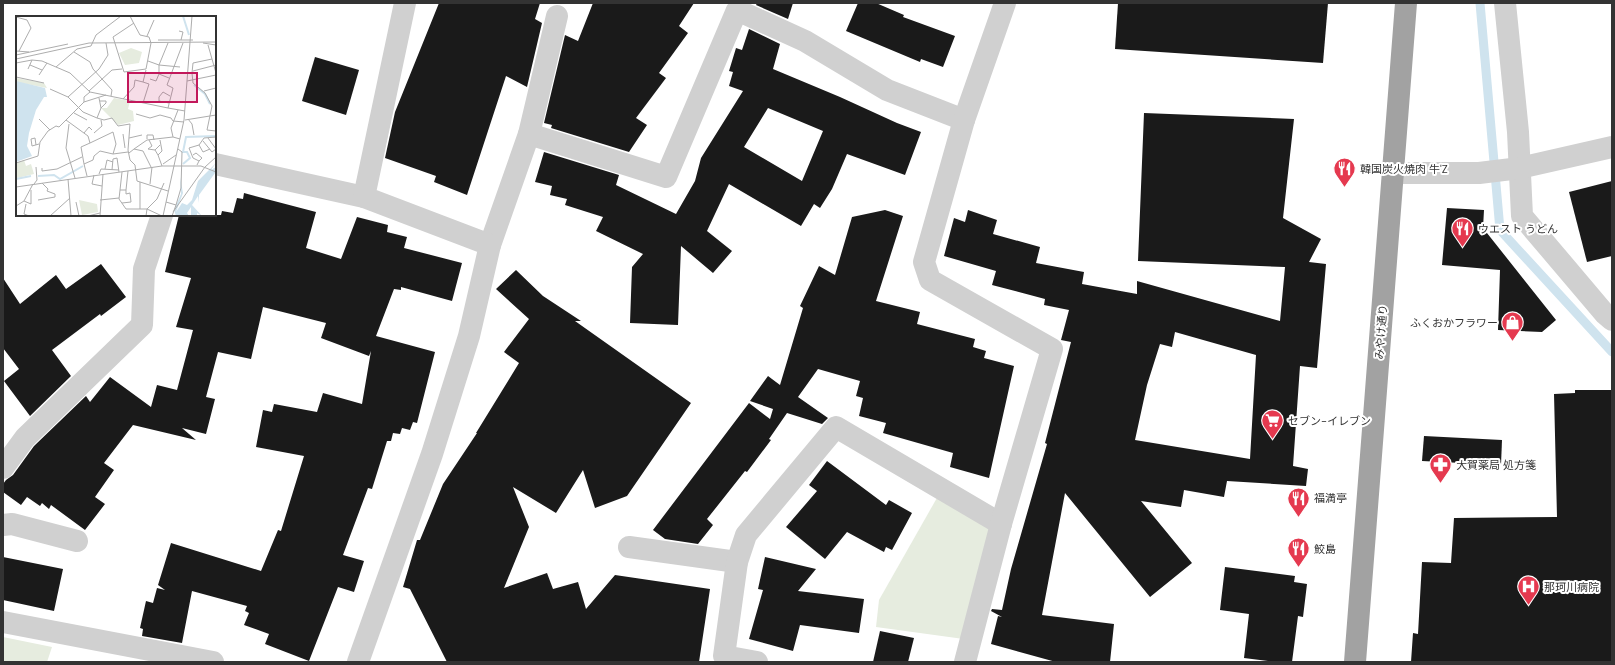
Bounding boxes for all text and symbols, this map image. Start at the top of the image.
inset map [16,16,216,216]
restaurant icon: 韓国炭火焼肉 牛'Z [1331,156,1357,189]
place label: 韓国炭火焼肉 牛'Z [1360,162,1448,176]
restaurant icon: ウエスト うどん [1449,216,1475,249]
place label: ウエスト うどん [1478,222,1558,236]
street label: みやけ通り [1372,304,1390,360]
shop icon: ふくおかフラワー [1500,310,1526,343]
place label: ふくおかフラワー [1410,316,1498,330]
supermarket icon: セブン-イレブン [1260,408,1286,441]
place label: セブン-イレブン [1288,414,1371,428]
pharmacy icon: 大賀薬局 処方箋 [1428,452,1454,485]
place label: 大賀薬局 処方箋 [1456,458,1536,472]
restaurant icon: 福満亭 [1286,485,1312,518]
place label: 福満亭 [1314,491,1347,505]
restaurant icon: 鮫島 [1286,536,1312,569]
place label: 鮫島 [1314,542,1336,556]
hospital icon: 那珂川病院 [1516,574,1542,607]
place label: 那珂川病院 [1544,580,1599,594]

